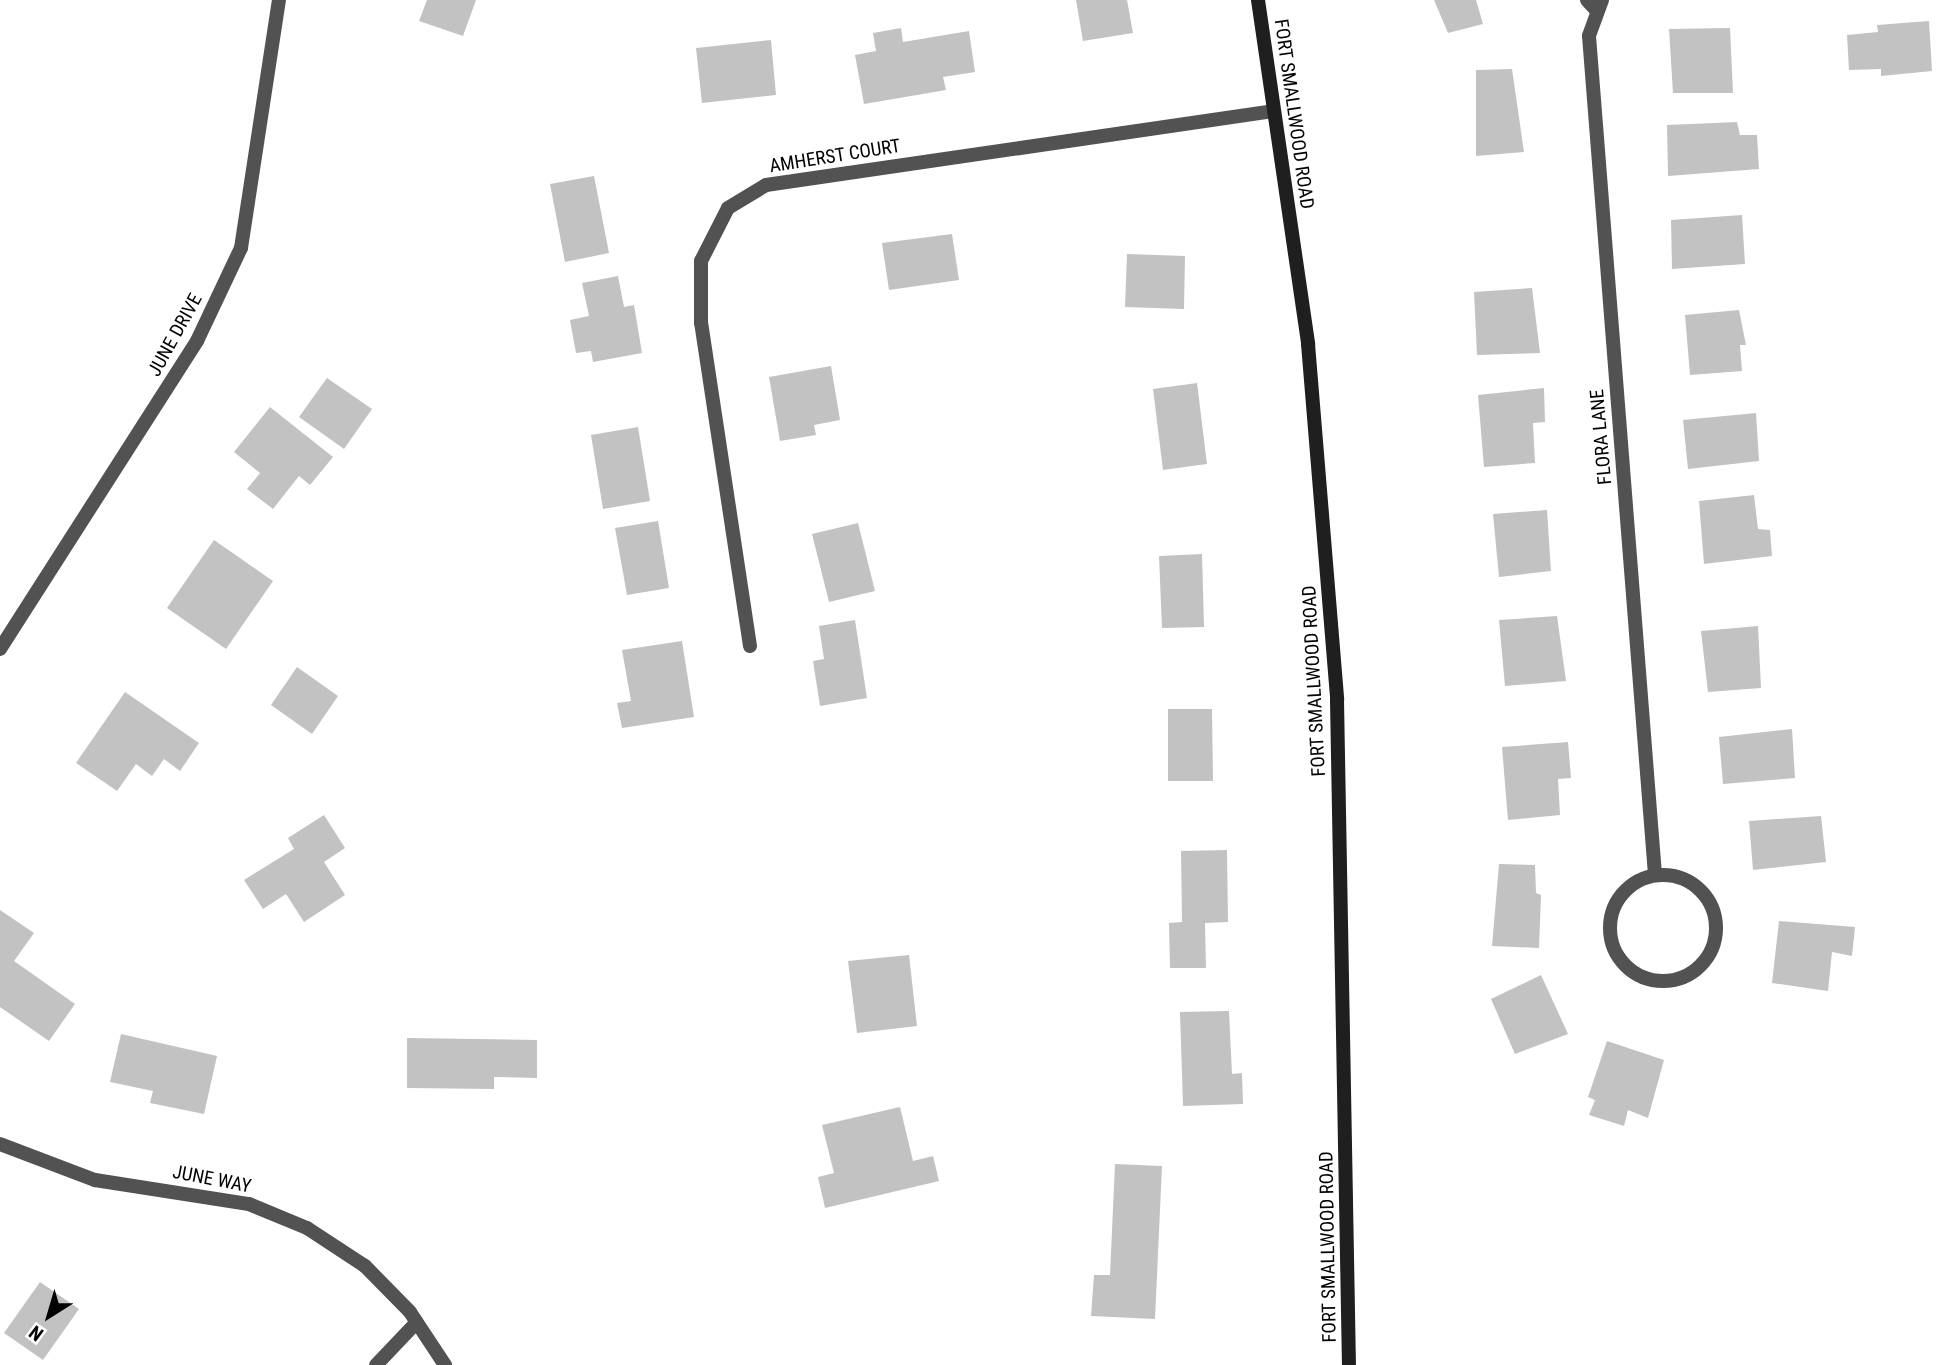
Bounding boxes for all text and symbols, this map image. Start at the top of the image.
street label: FORT SMALLWOOD ROAD [1269,17,1319,211]
street label: AMHERST COURT [768,134,902,178]
street label: JUNE DRIVE [143,290,207,380]
street label: FLORA LANE [1585,388,1617,486]
street label: FORT SMALLWOOD ROAD [1298,585,1330,777]
street label: FORT SMALLWOOD ROAD [1315,1151,1341,1343]
street label: JUNE WAY [171,1160,253,1198]
north arrow [14,1281,84,1351]
text: N [24,1320,48,1346]

